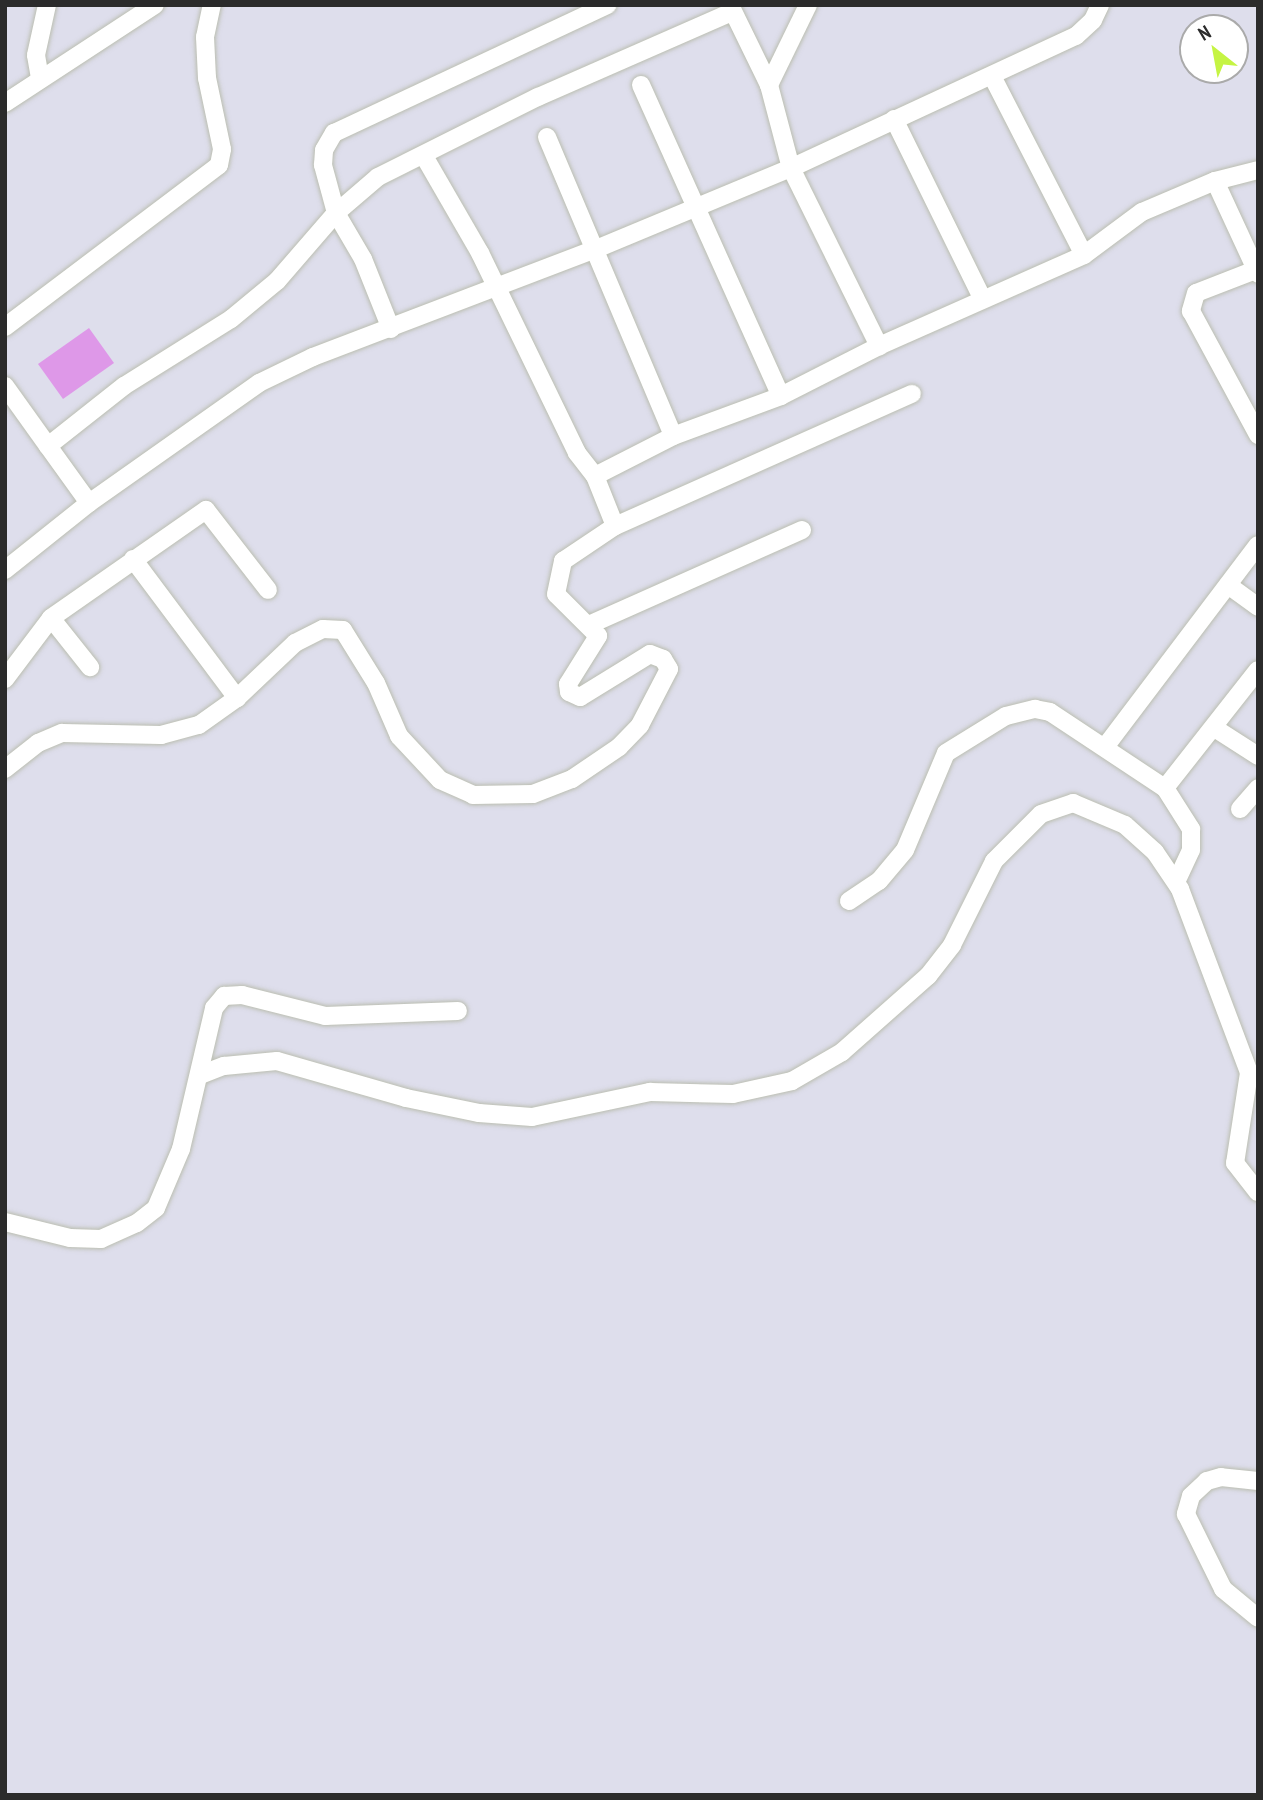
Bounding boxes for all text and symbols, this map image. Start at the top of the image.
north arrow [1179,14,1249,84]
text: N [1194,20,1215,46]

